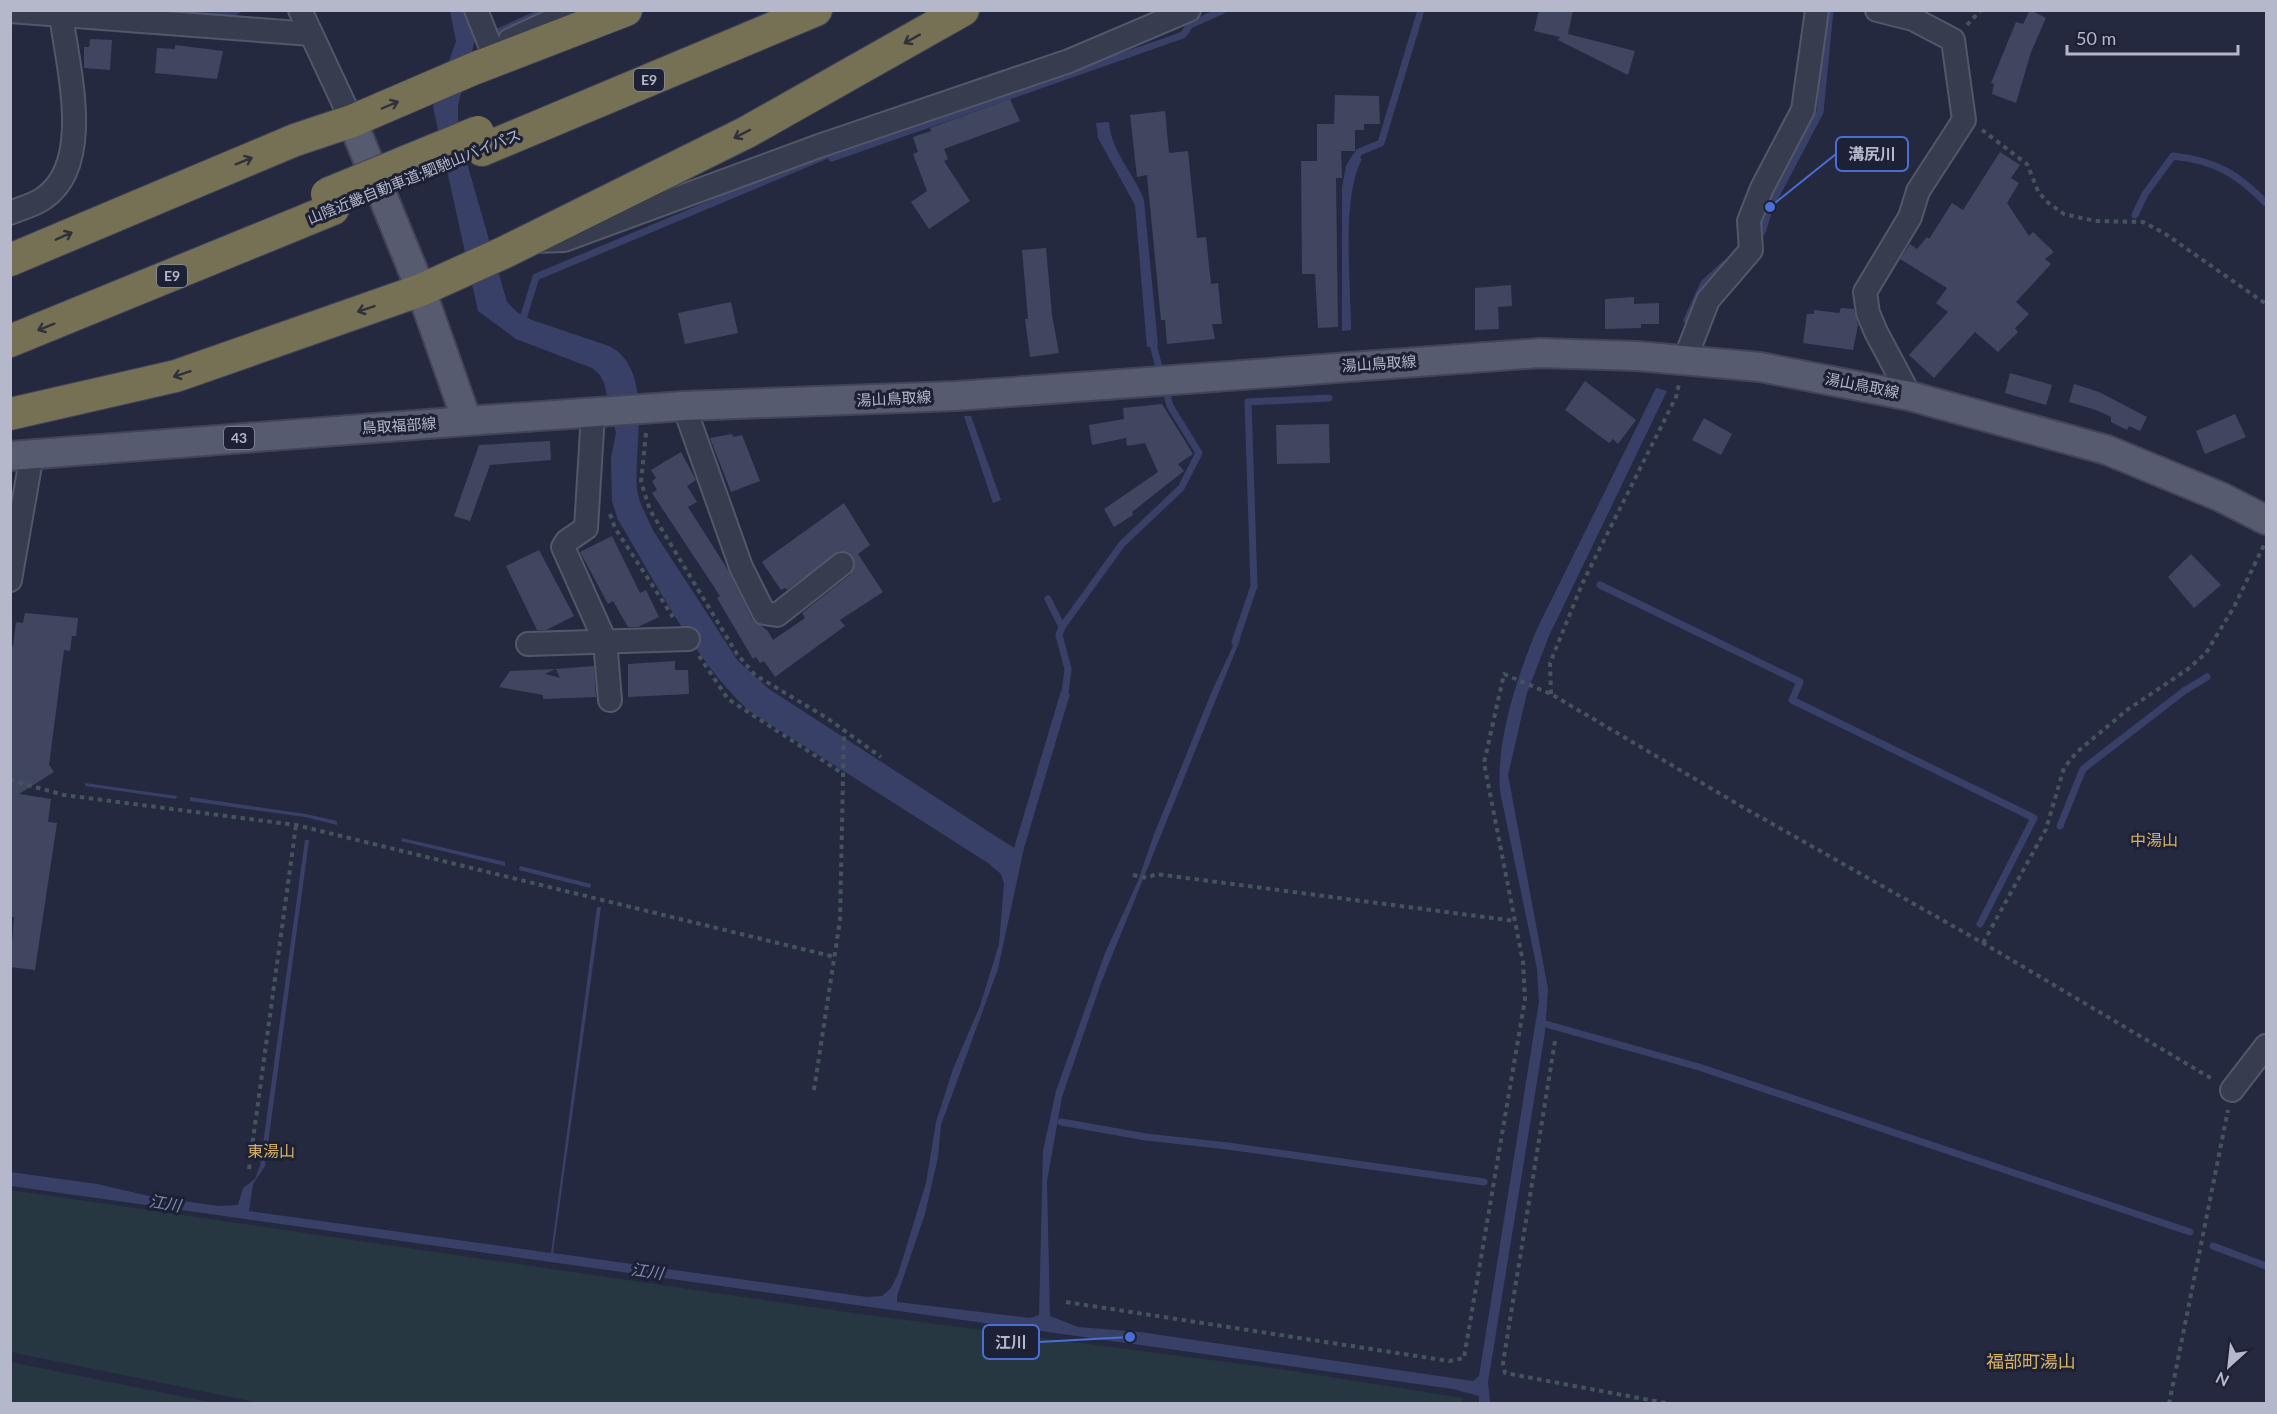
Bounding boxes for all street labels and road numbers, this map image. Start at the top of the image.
road number: E9 [634,69,664,91]
street label: 山陰近畿自動車道;駟馳山バイパス [304,125,523,227]
road number: E9 [157,265,187,287]
street label: 湯山鳥取線 [1341,351,1417,375]
street label: 湯山鳥取線 [1824,369,1901,401]
street label: 湯山鳥取線 [856,387,932,409]
street label: 鳥取福部線 [361,413,437,437]
road number: 43 [224,427,254,449]

